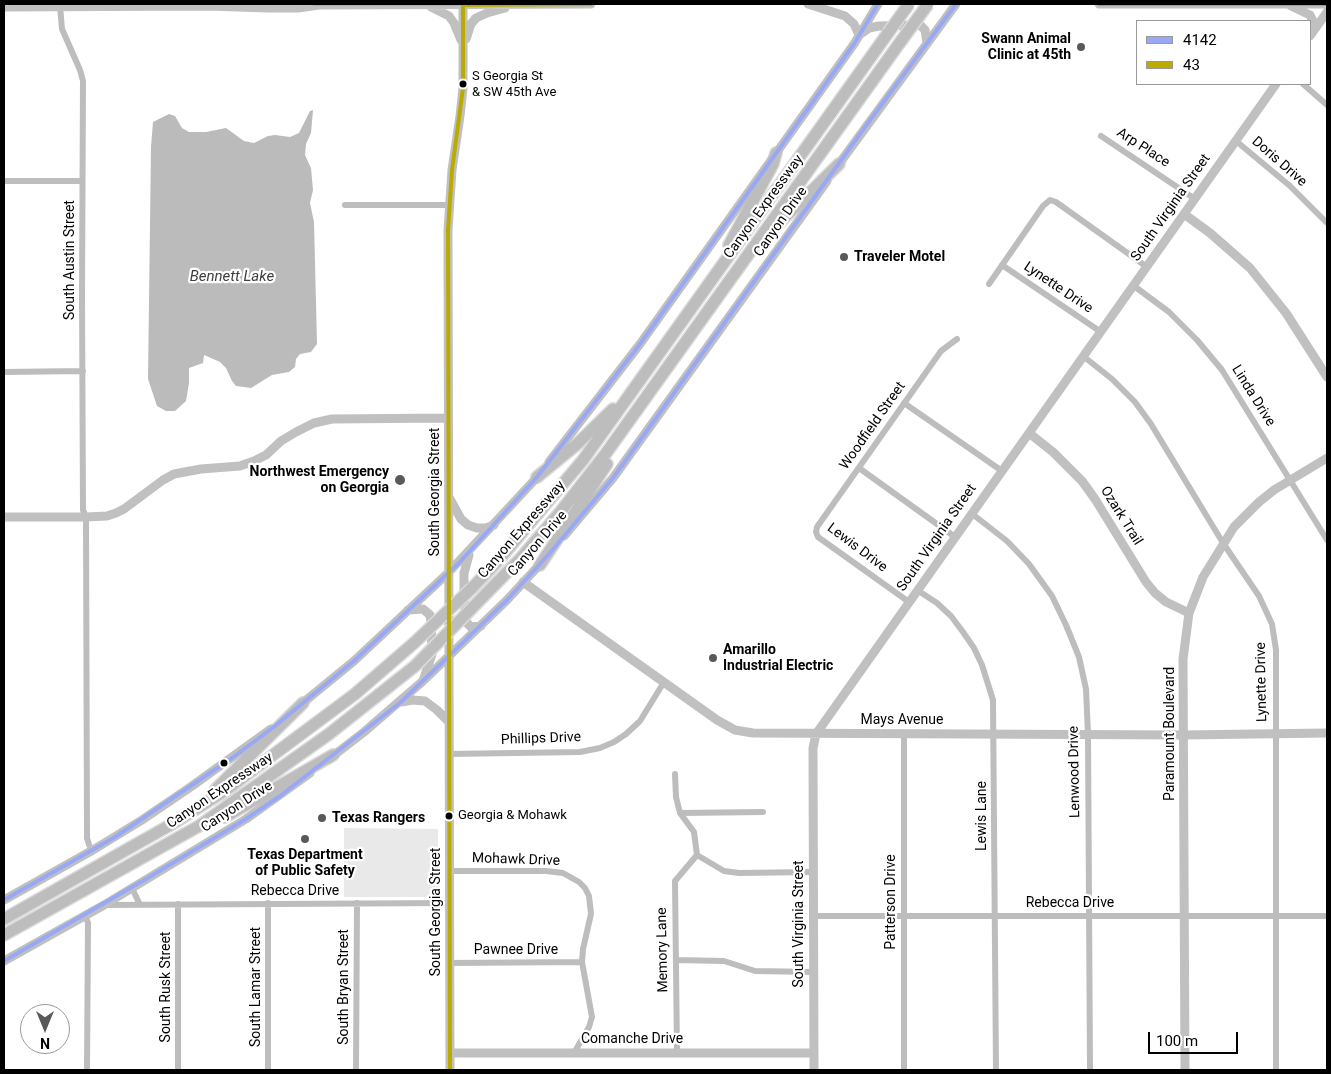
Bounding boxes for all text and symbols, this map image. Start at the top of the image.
legend [1136,20,1311,85]
place label: Swann Animal Clinic at 45th [981,31,1071,64]
text: 4142 [1183,31,1217,49]
marker: Swann Animal Clinic at 45th [1075,41,1087,53]
text: 43 [1183,56,1200,74]
place label: S Georgia St & SW 45th Ave [472,69,556,100]
marker: S Georgia St & SW 45th Ave [458,79,468,89]
street label: Arp Place [1113,125,1173,171]
street label: Doris Drive [1248,134,1310,190]
street label: South Virginia Street [1128,151,1214,265]
street label: Canyon Expressway [721,152,807,262]
street label: Canyon Drive [751,184,811,260]
street label: South Austin Street [62,200,78,320]
place label: Traveler Motel [854,249,945,265]
marker: Traveler Motel [838,251,850,263]
street label: Lynette Drive [1020,259,1096,317]
water label: Bennett Lake [190,268,274,286]
street label: Linda Drive [1228,362,1278,430]
street label: Woodfield Street [837,379,909,473]
street label: South Georgia Street [427,428,443,556]
place label: Northwest Emergency on Georgia [250,464,389,497]
marker: Northwest Emergency on Georgia [393,473,407,487]
street label: Canyon Expressway [475,478,569,582]
street label: South Virginia Street [894,481,980,595]
street label: Ozark Trail [1096,483,1146,549]
street label: Canyon Drive [505,508,571,580]
street label: Lewis Drive [824,520,890,576]
place label: Amarillo Industrial Electric [723,642,833,674]
street label: Lynette Drive [1253,642,1271,722]
marker: Amarillo Industrial Electric [707,652,719,664]
street label: Paramount Boulevard [1162,667,1178,801]
street label: Mays Avenue [861,712,943,728]
street label: Lenwood Drive [1066,726,1084,818]
street label: Phillips Drive [501,729,581,749]
street label: Canyon Expressway [164,749,276,833]
unlabelled marker [219,758,229,768]
street label: Canyon Drive [198,778,276,836]
street label: Lewis Lane [974,781,990,851]
place label: Georgia & Mohawk [458,808,567,824]
place label: Texas Rangers [332,810,425,826]
marker: Georgia & Mohawk [444,811,454,821]
marker: Texas Rangers [316,812,328,824]
marker: Texas Department of Public Safety [299,833,311,845]
place label: Texas Department of Public Safety [247,847,363,880]
street label: South Georgia Street [428,848,444,976]
street label: Mohawk Drive [472,850,560,870]
street label: Patterson Drive [883,854,899,950]
street label: South Virginia Street [791,860,807,988]
street label: Rebecca Drive [251,883,339,899]
street label: Rebecca Drive [1026,895,1114,911]
street label: Memory Lane [654,907,672,993]
street label: South Lamar Street [248,927,264,1047]
street label: South Bryan Street [336,929,352,1045]
street label: South Rusk Street [158,932,174,1042]
street label: Pawnee Drive [474,942,558,958]
north arrow [20,1004,70,1054]
scale bar [1151,1022,1241,1054]
street label: Comanche Drive [581,1031,683,1047]
text: 100 m [1156,1032,1198,1050]
text: N [40,1035,50,1051]

